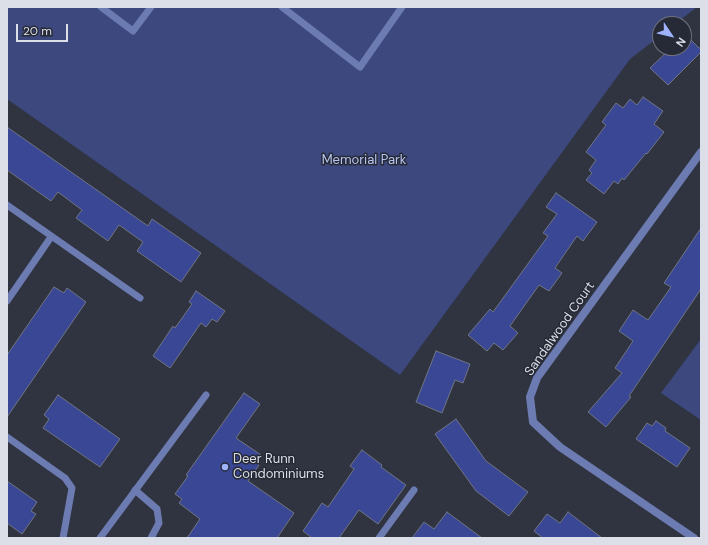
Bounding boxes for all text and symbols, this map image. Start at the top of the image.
scale bar [18,16,70,42]
north arrow [652,16,692,56]
text: 20 m [23,23,52,39]
text: N [673,35,689,50]
park label: Memorial Park [322,153,406,169]
street label: Sandalwood Court [522,279,598,379]
place label: Deer Runn Condominiums [233,452,324,483]
marker: Deer Runn Condominiums [220,462,230,472]

